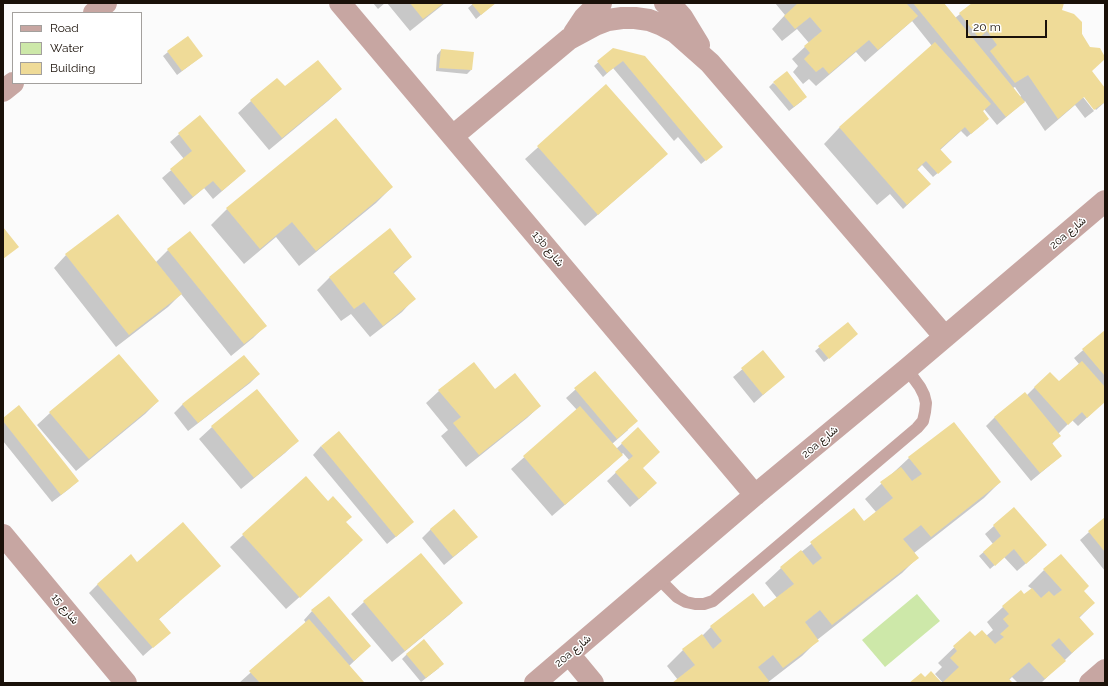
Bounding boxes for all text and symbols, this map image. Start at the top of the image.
legend [12,12,142,84]
scale bar [968,12,1049,38]
text: 20 m [973,20,1001,34]
text: Road [50,21,79,35]
text: Water [50,41,84,55]
text: Building [50,61,96,75]
street label: 20a شارع [1047,214,1089,252]
street label: 13b شارع [529,229,567,269]
street label: 20a شارع [799,423,841,461]
street label: شارع 15 [48,591,82,627]
street label: 20a شارع [552,632,594,670]

